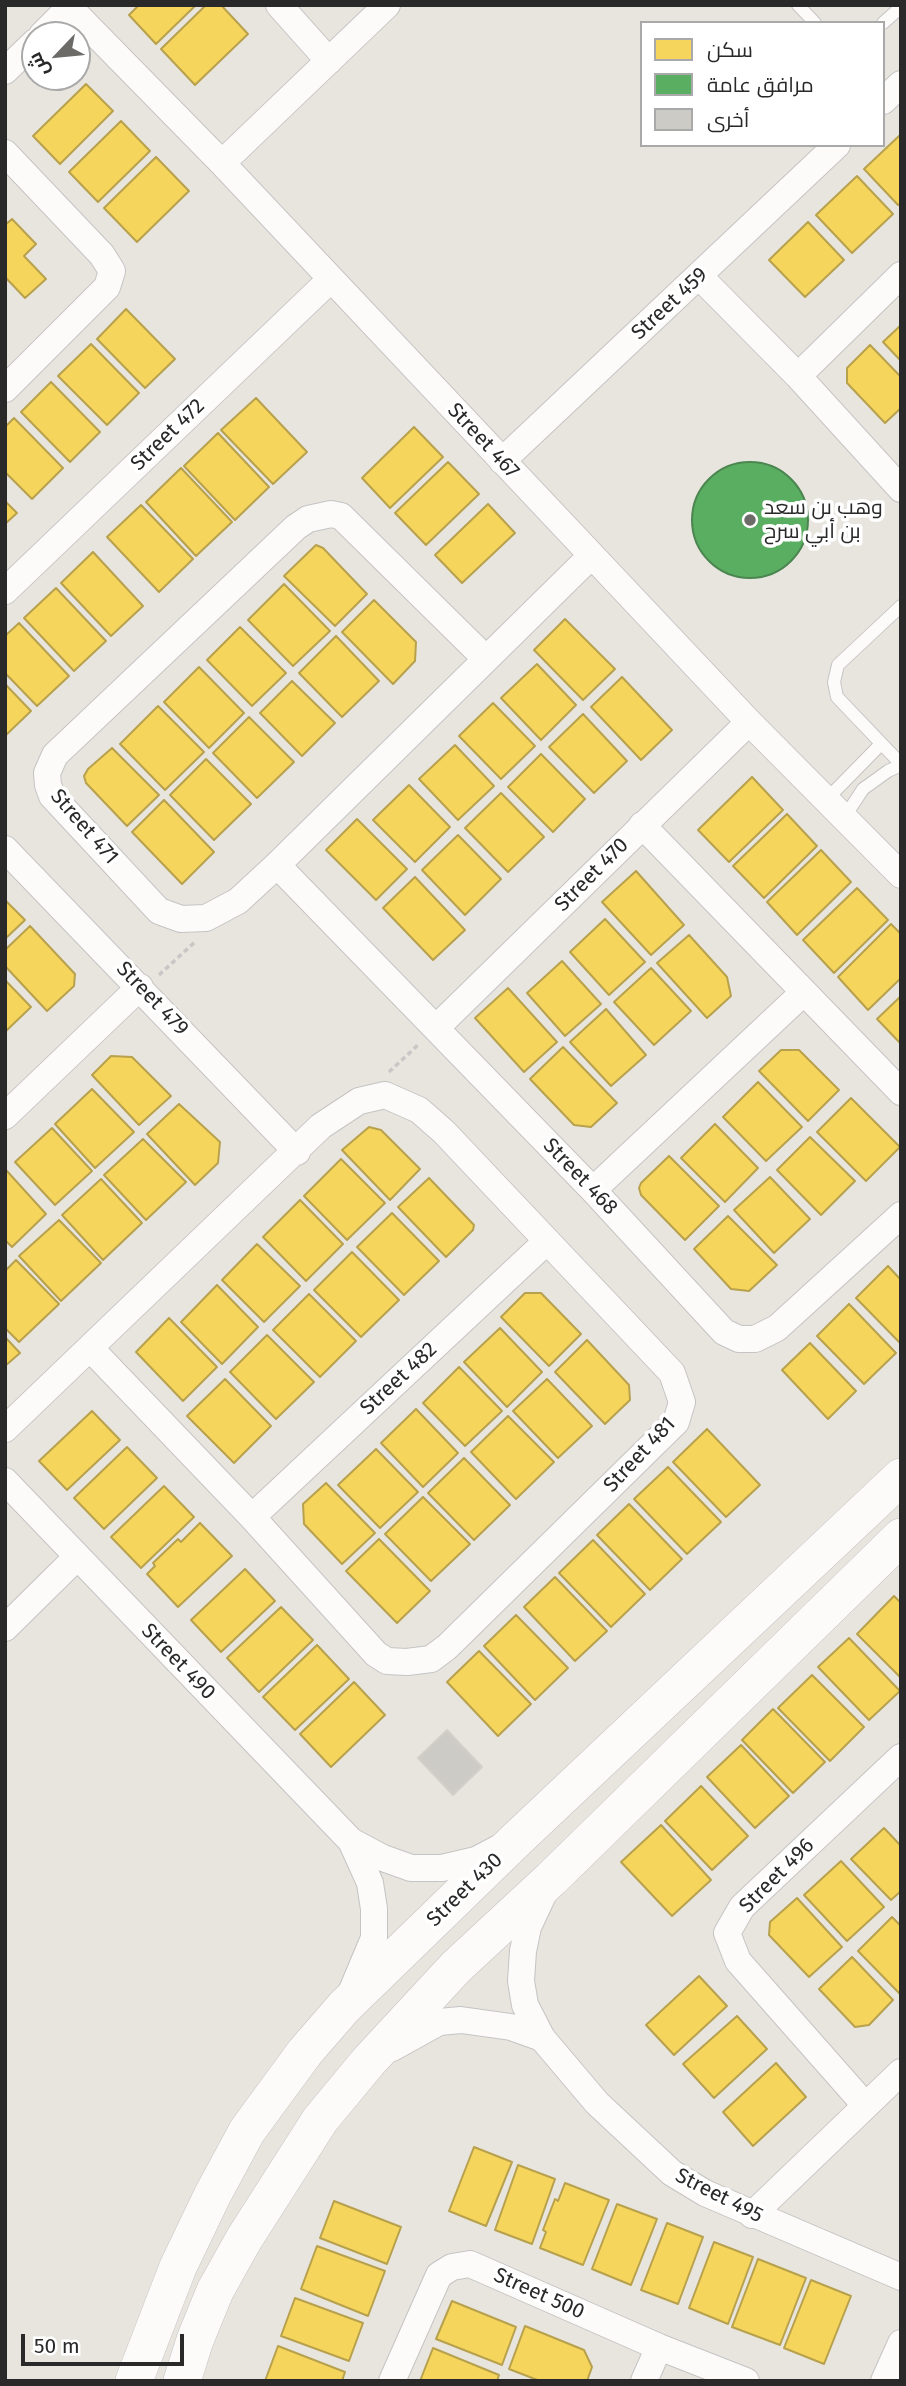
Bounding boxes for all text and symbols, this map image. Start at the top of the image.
north arrow [21,21,91,91]
legend [640,21,885,147]
text: سكن [707,37,753,63]
text: ش [23,49,54,81]
text: مرافق عامة [707,72,814,98]
text: أخرى [707,107,749,133]
street label: Street 459 [627,262,713,346]
street label: Street 472 [126,394,210,476]
street label: Street 467 [442,398,524,484]
place label: وهب بن سعد بن أبي سرح [764,495,883,545]
marker: وهب بن سعد بن أبي سرح [742,512,758,528]
street label: Street 471 [45,784,123,870]
street label: Street 470 [550,833,634,917]
street label: Street 479 [111,957,193,1041]
street label: Street 468 [537,1134,623,1220]
street label: Street 482 [355,1337,443,1421]
street label: Street 481 [599,1412,681,1498]
street label: Street 490 [136,1619,220,1705]
street label: Street 496 [734,1833,820,1919]
street label: Street 430 [422,1848,508,1932]
street label: Street 495 [671,2163,767,2229]
street label: Street 500 [490,2263,588,2325]
scale bar [24,2320,187,2364]
text: 50 m [34,2333,80,2359]

